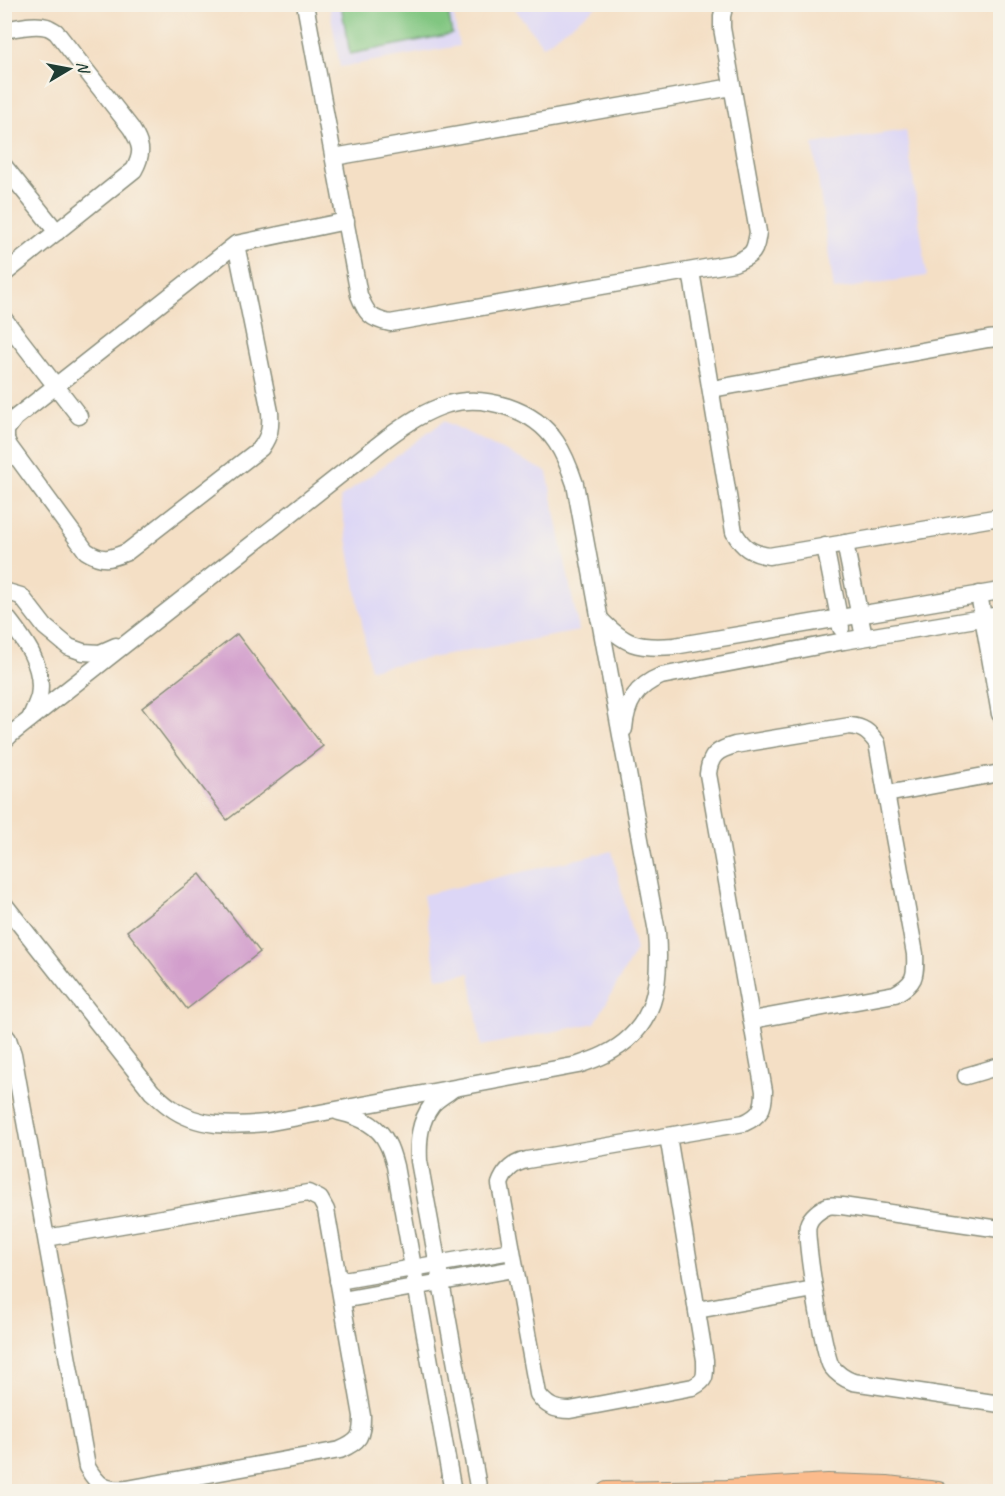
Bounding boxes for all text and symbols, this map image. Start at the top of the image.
north arrow [39,39,99,99]
text: N [72,60,94,76]

